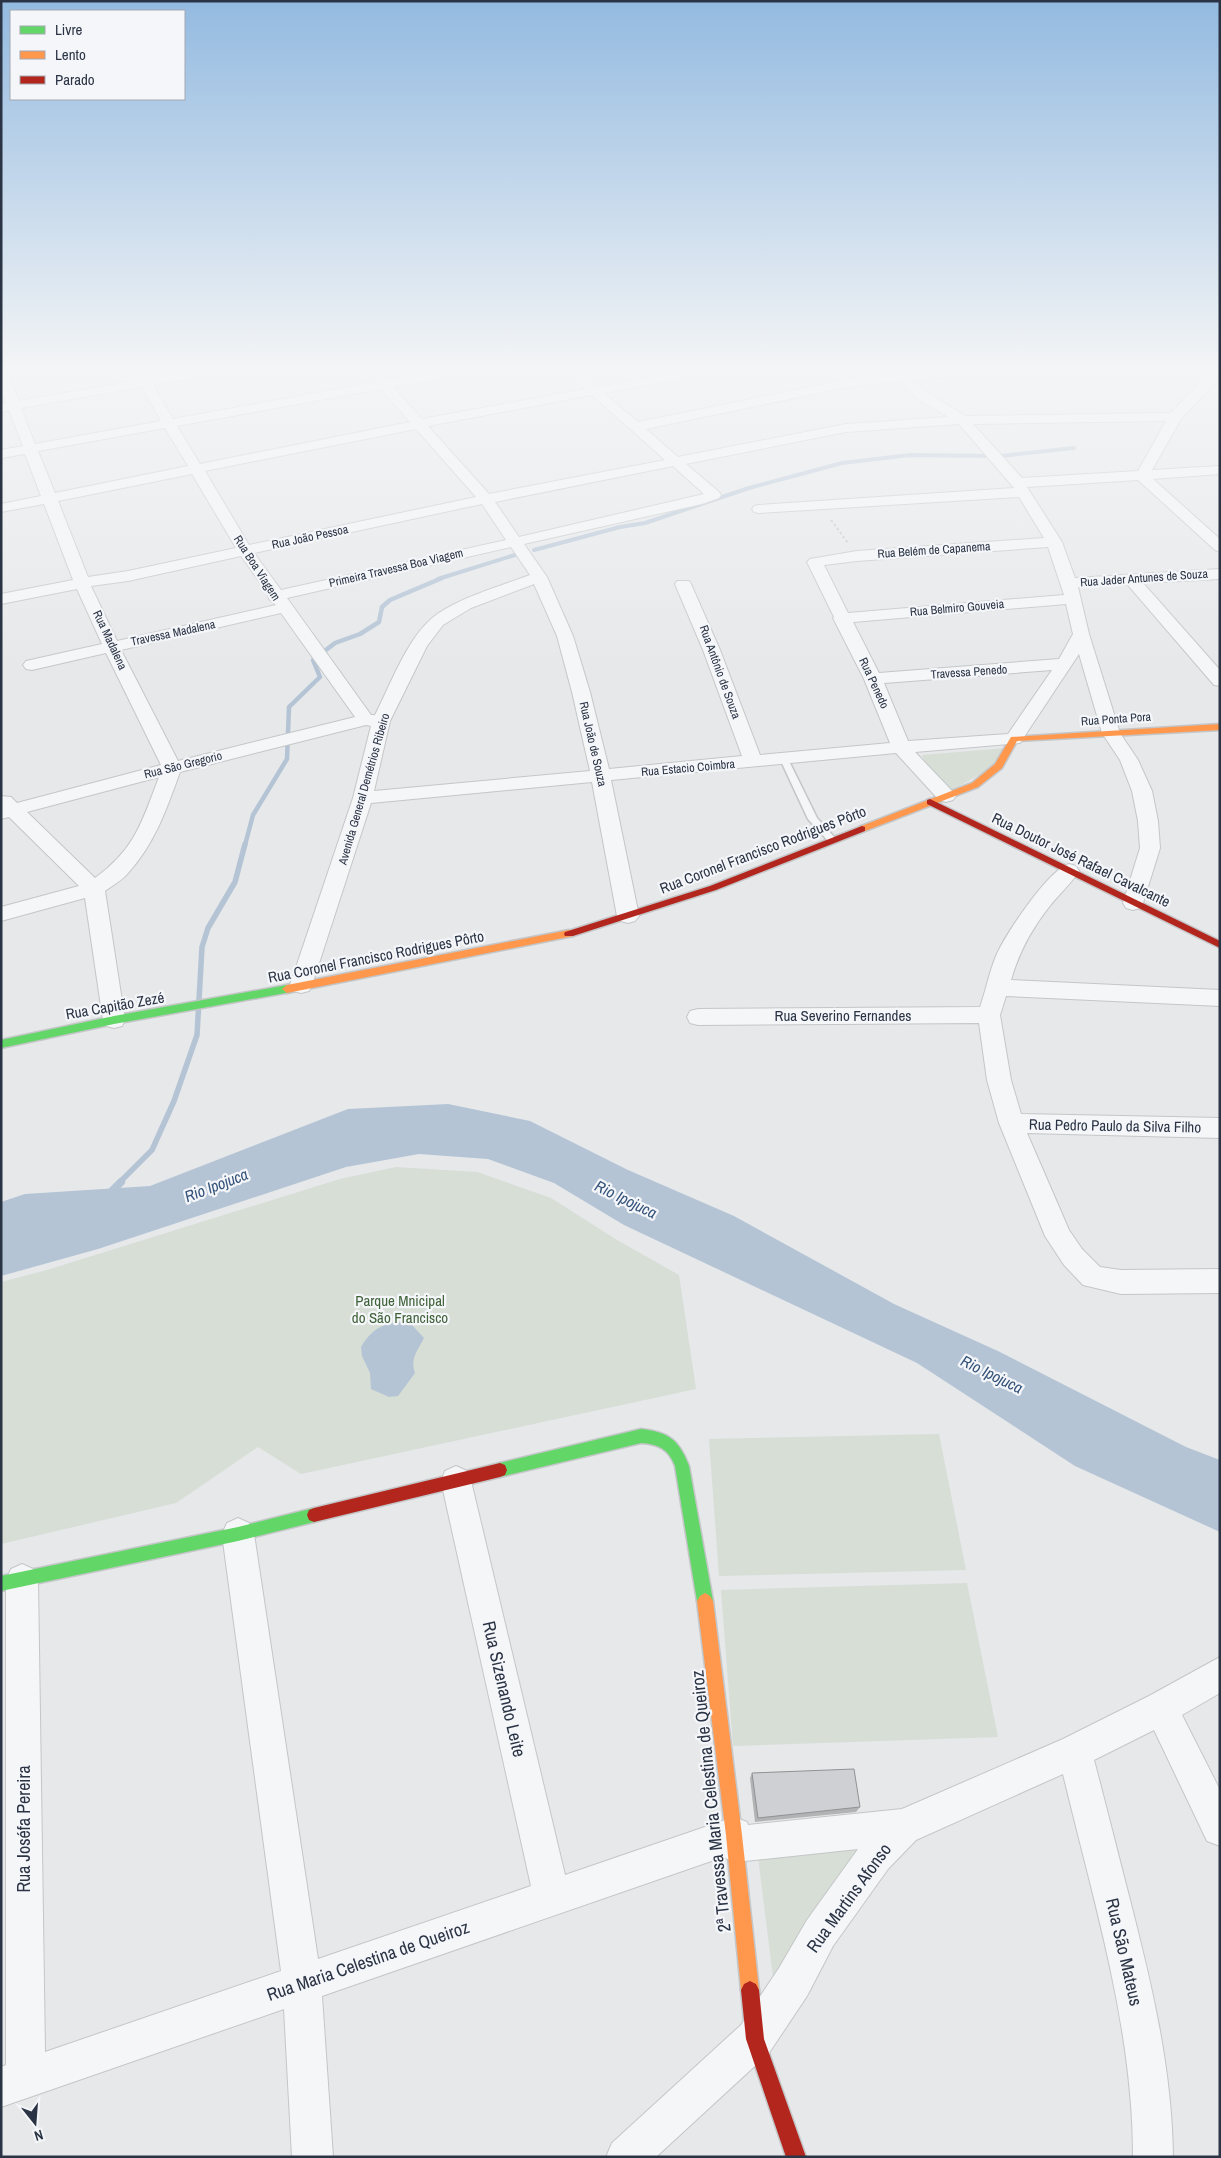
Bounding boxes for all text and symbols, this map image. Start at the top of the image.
legend [10,10,185,100]
text: Livre [55,19,83,40]
text: Lento [55,44,86,65]
text: Parado [55,69,95,90]
street label: Rua João Pessoa [270,521,350,553]
street label: Rua Boa Viagem [230,532,284,604]
street label: Rua Belém de Capanema [877,538,992,562]
street label: Primeira Travessa Boa Viagem [327,545,465,591]
street label: Rua Jader Antunes de Souza [1080,566,1209,590]
street label: Rua Belmiro Gouveia [909,596,1005,620]
street label: Rua Madalena [89,608,131,673]
street label: Travessa Madalena [129,616,217,650]
street label: Rua Antônio de Souza [696,623,745,721]
street label: Rua Penedo [855,655,893,711]
street label: Travessa Penedo [930,661,1008,683]
street label: Rua João de Souza [575,700,611,788]
street label: Rua Ponta Pora [1081,709,1152,729]
street label: Avenida General Demétrios Ribeiro [334,711,393,868]
street label: Rua São Gregorio [142,748,224,782]
street label: Rua Estacio Coimbra [640,756,736,780]
street label: Rua Coronel Francisco Rodrigues Pôrto [657,800,869,899]
street label: Rua Doutor José Rafael Cavalcante [988,807,1174,912]
street label: Rua Coronel Francisco Rodrigues Pôrto [266,925,486,988]
street label: Rua Capitão Zezé [64,986,166,1025]
street label: Rua Severino Fernandes [775,1005,911,1026]
street label: Rua Pedro Paulo da Silva Filho [1029,1113,1201,1138]
water label: Rio Ipojuca [181,1163,251,1207]
water label: Rio Ipojuca [591,1175,661,1223]
park label: Parque Mnicipal do São Francisco [352,1290,448,1328]
water label: Rio Ipojuca [957,1350,1027,1398]
street label: Rua Sizenando Leite [477,1619,532,1759]
street label: 2ª Travessa Maria Celestina de Queiroz [684,1669,737,1933]
street label: Rua Joséfa Pereira [11,1765,36,1893]
street label: Rua Martins Afonso [800,1838,897,1957]
street label: Rua São Mateus [1100,1896,1149,2008]
street label: Rua Maria Celestina de Queiroz [263,1914,472,2007]
north arrow [10,2098,60,2148]
text: N [32,2126,45,2145]

